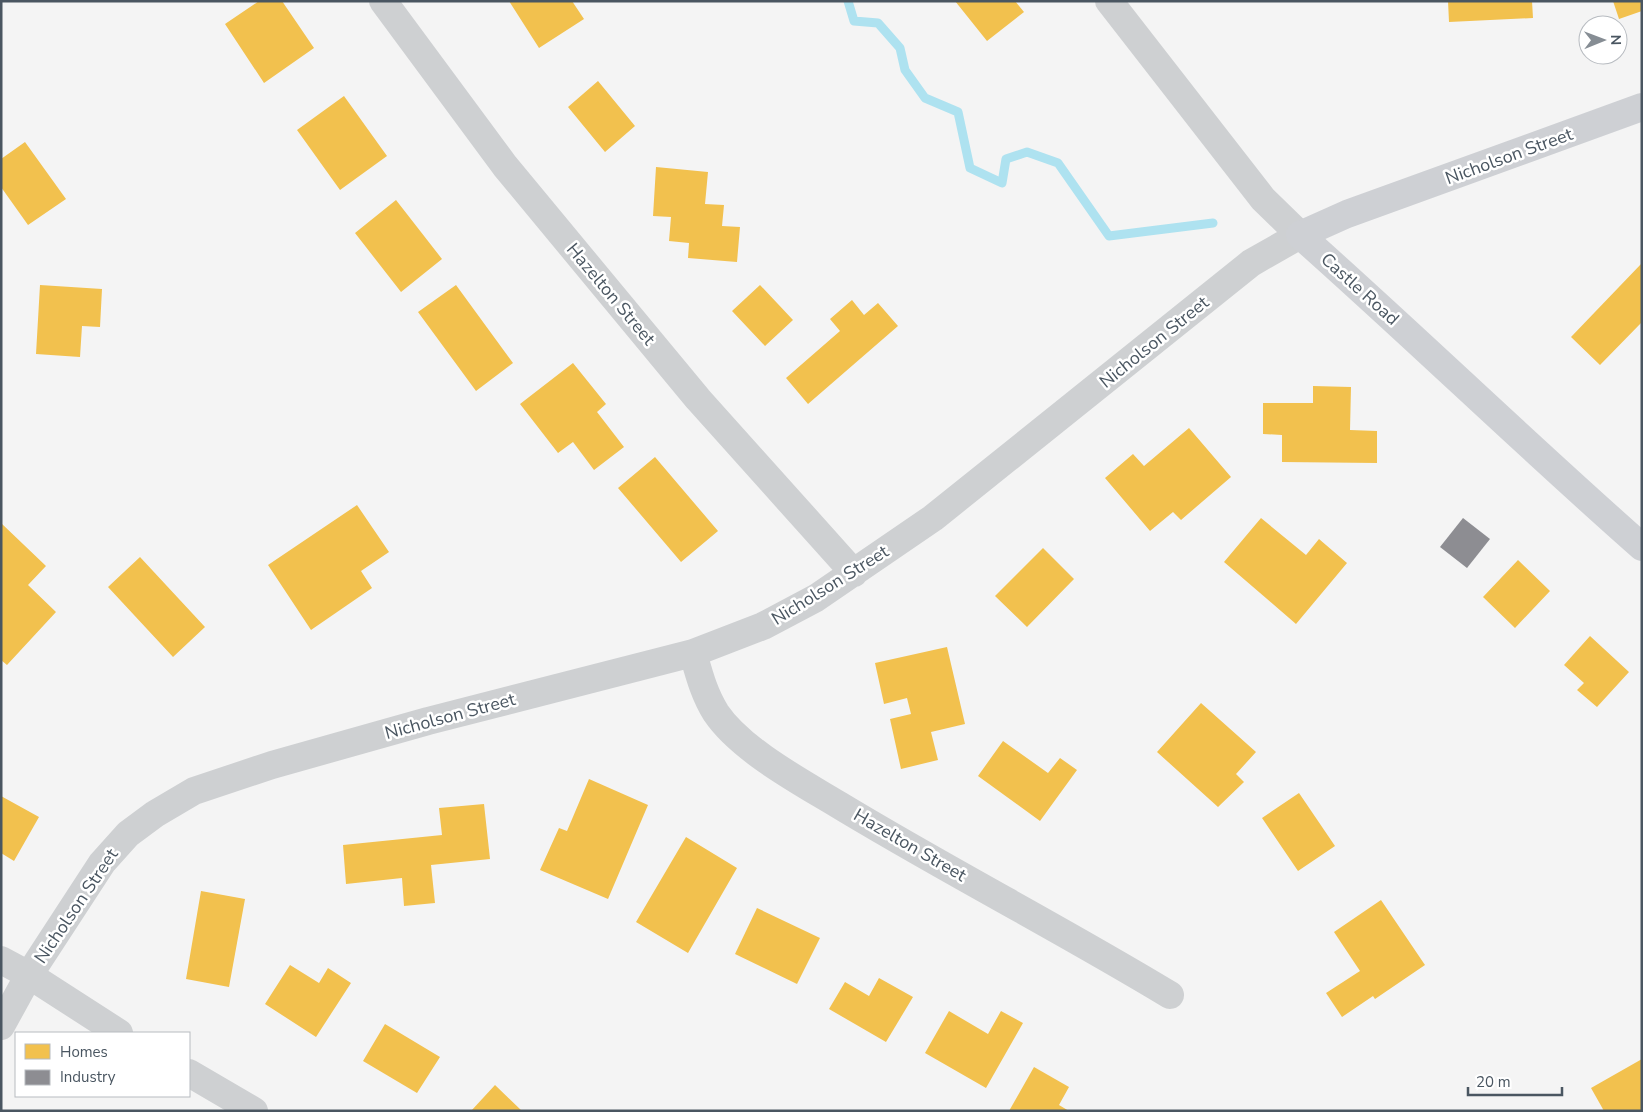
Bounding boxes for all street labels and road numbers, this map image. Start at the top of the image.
street label: Nicholson Street [1442,122,1577,190]
street label: Hazelton Street [561,238,661,351]
street label: Castle Road [1316,247,1404,331]
street label: Nicholson Street [1094,290,1214,393]
street label: Nicholson Street [767,539,894,631]
street label: Nicholson Street [382,687,518,745]
street label: Hazelton Street [849,803,971,887]
street label: Nicholson Street [29,843,124,968]

